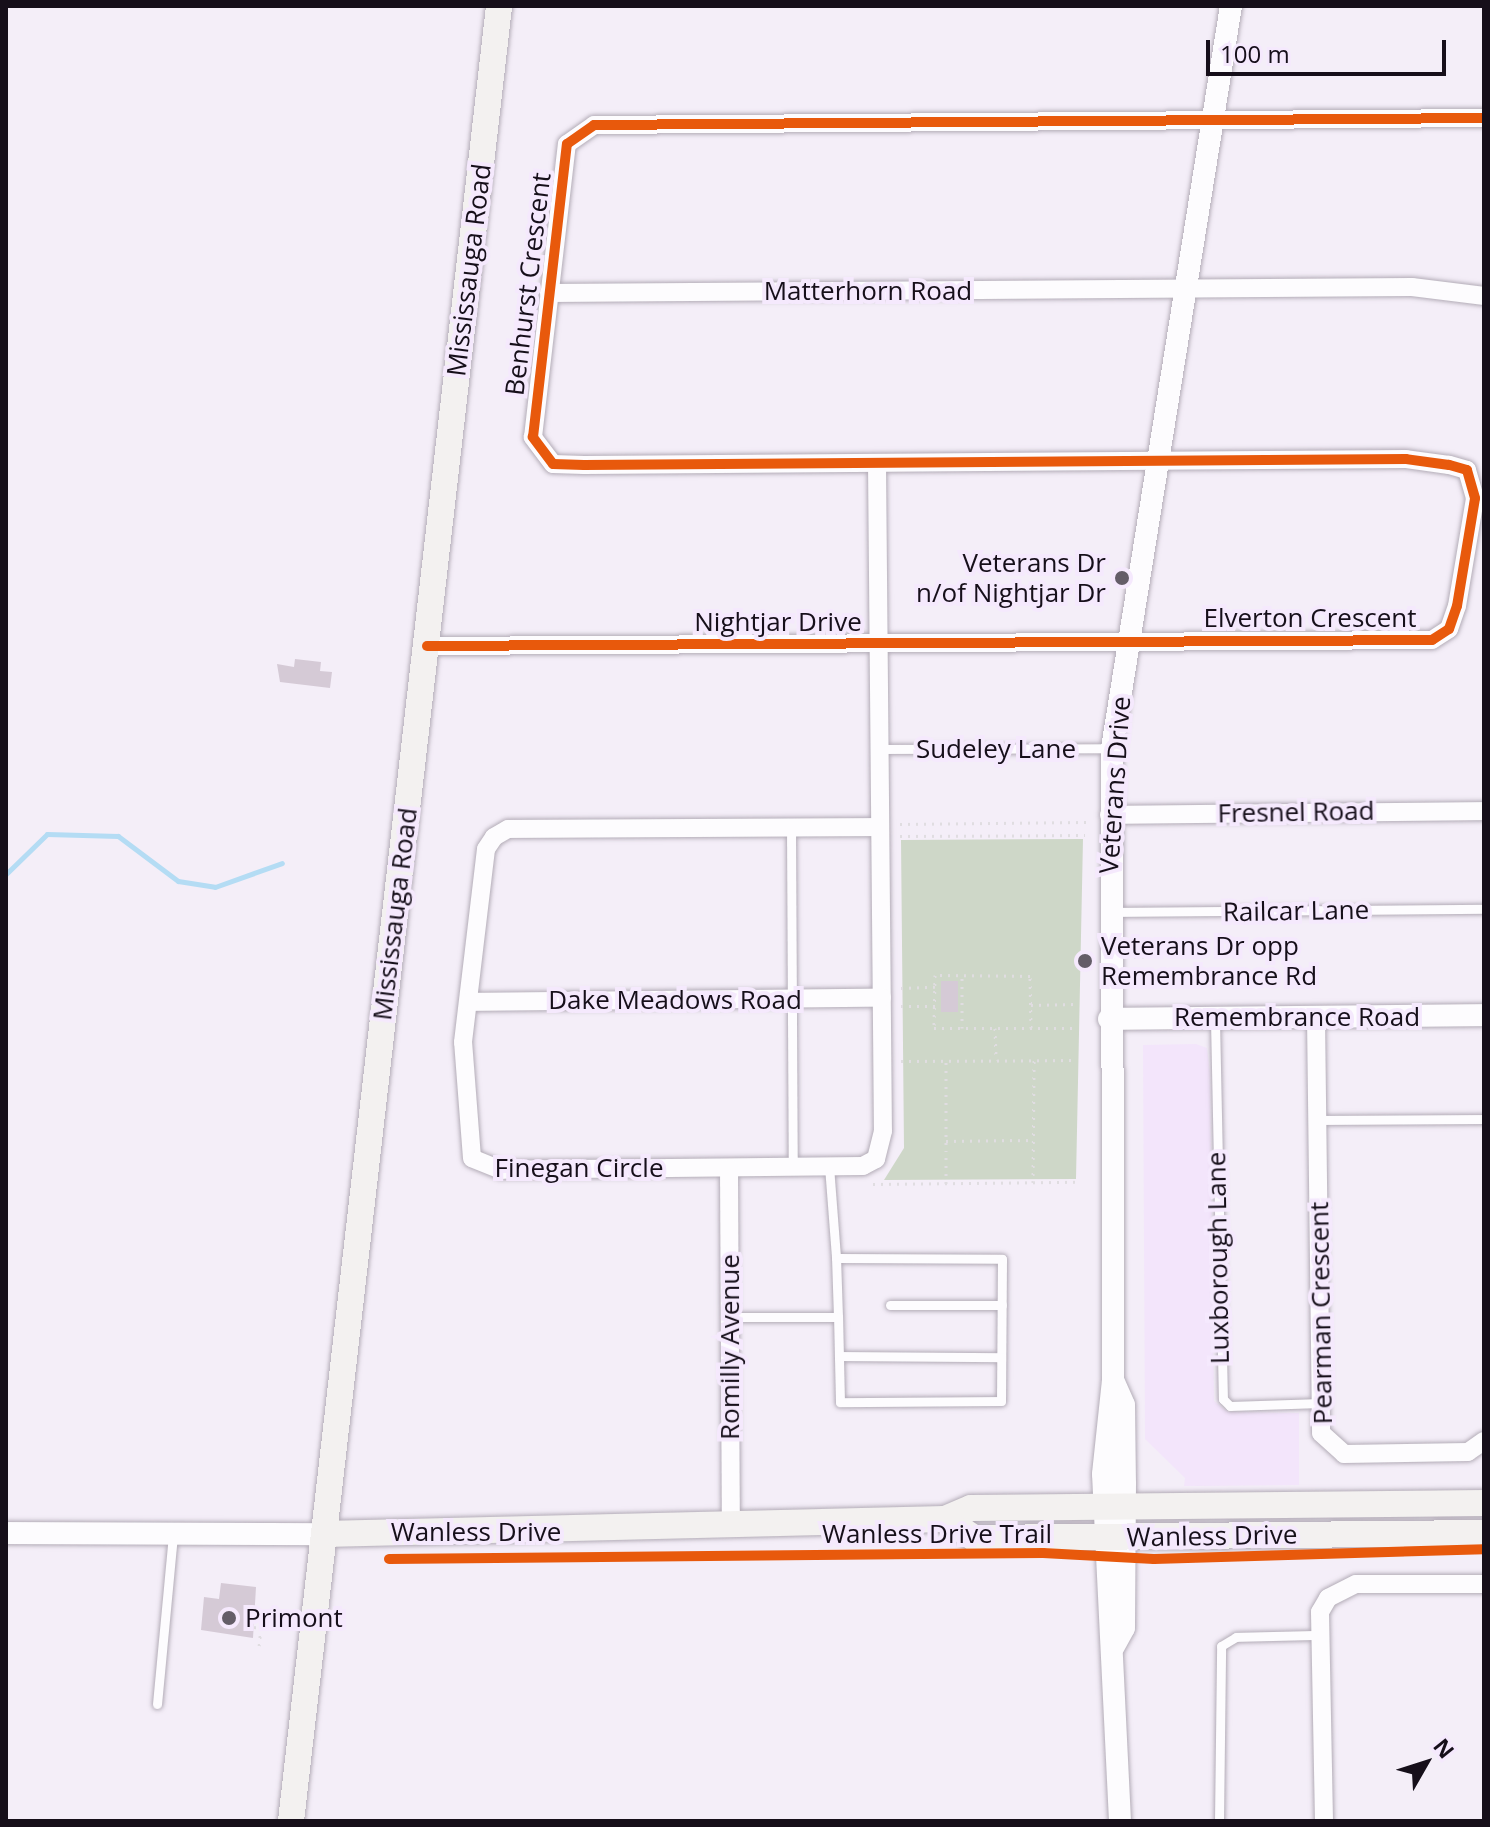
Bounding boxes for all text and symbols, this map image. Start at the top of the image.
scale bar [1210,24,1450,74]
text: 100 m [1220,37,1290,70]
street label: Mississauga Road [440,162,498,378]
street label: Benhurst Crescent [499,171,557,397]
street label: Matterhorn Road [764,275,972,307]
place label: Veterans Dr n/of Nightjar Dr [916,547,1106,608]
marker: Veterans Dr n/of Nightjar Dr [1113,569,1131,587]
street label: Elverton Crescent [1203,602,1417,634]
street label: Nightjar Drive [694,606,862,638]
street label: Veterans Drive [1093,695,1137,875]
street label: Sudeley Lane [916,733,1076,765]
street label: Fresnel Road [1217,795,1375,829]
street label: Mississauga Road [366,806,424,1022]
street label: Railcar Lane [1223,894,1369,928]
place label: Veterans Dr opp Remembrance Rd [1101,930,1317,992]
marker: Veterans Dr opp Remembrance Rd [1076,952,1094,970]
street label: Dake Meadows Road [548,984,802,1016]
street label: Remembrance Road [1174,1001,1420,1033]
street label: Finegan Circle [495,1152,663,1184]
street label: Luxborough Lane [1201,1152,1235,1364]
street label: Pearman Crescent [1303,1201,1339,1425]
street label: Romilly Avenue [714,1254,746,1440]
street label: Wanless Drive [391,1516,561,1548]
street label: Wanless Drive Trail [822,1518,1052,1550]
street label: Wanless Drive [1126,1519,1298,1553]
place label: Primont [245,1602,343,1634]
marker: Primont [220,1609,238,1627]
north arrow [1386,1723,1466,1803]
text: N [1427,1731,1462,1764]

